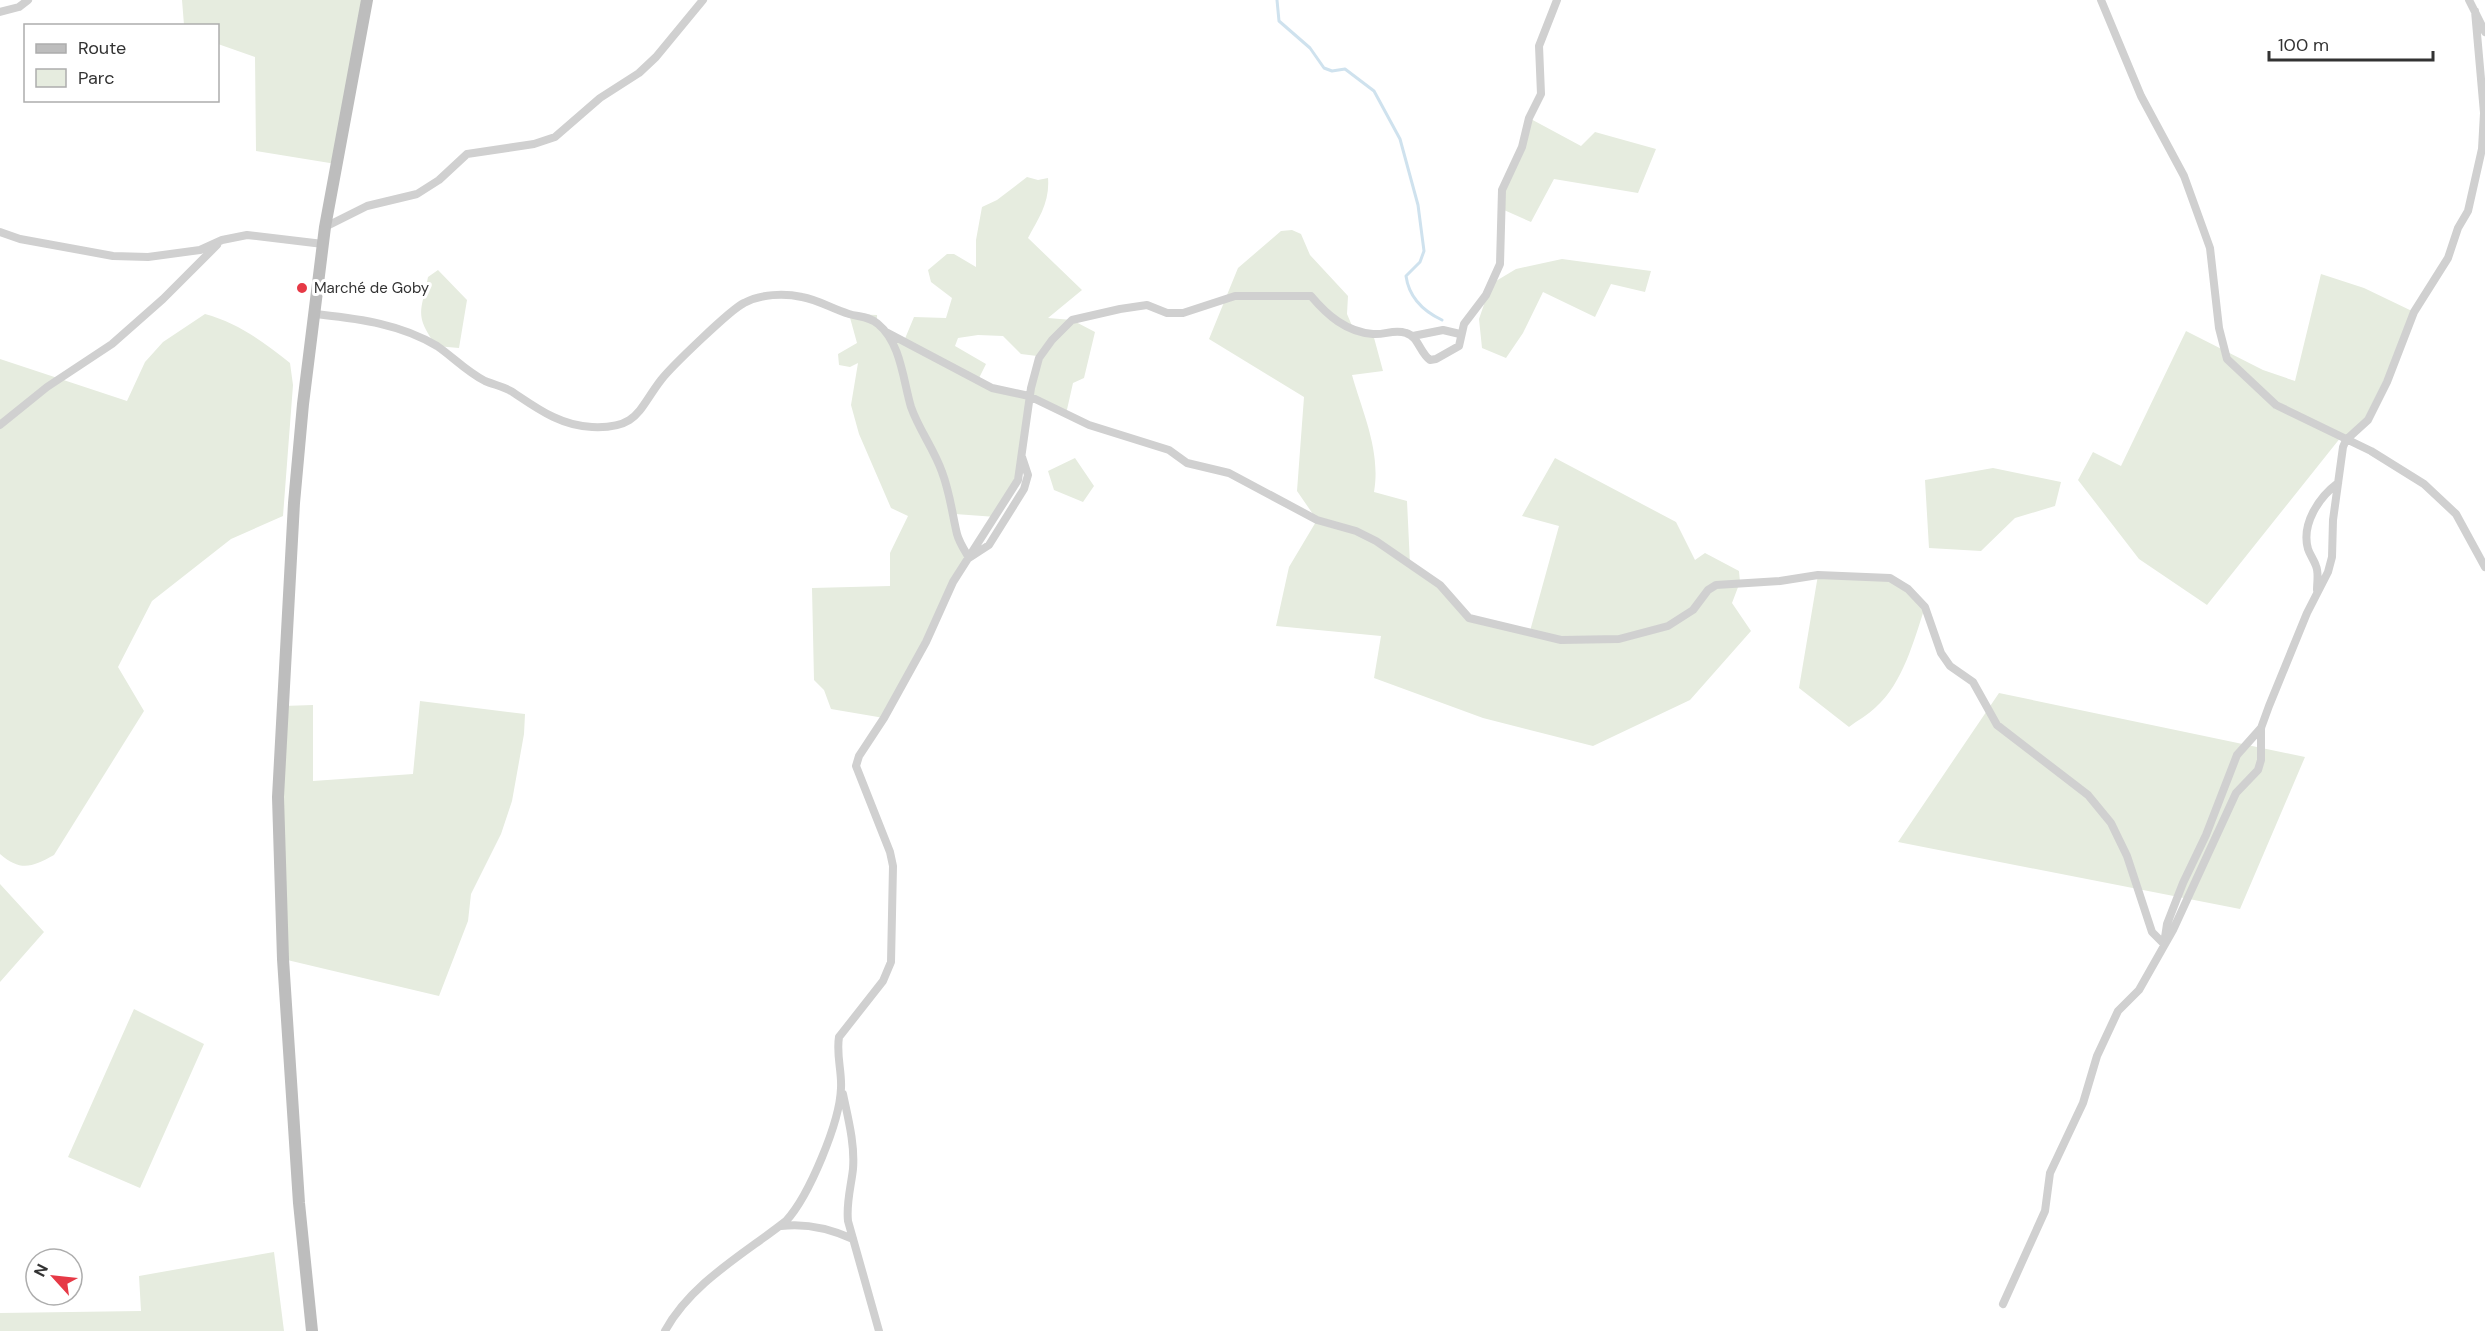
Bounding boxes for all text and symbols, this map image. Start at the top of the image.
legend [24,24,219,102]
scale bar [2269,24,2432,62]
text: 100 m [2278,33,2329,57]
text: Route [78,36,126,60]
text: Parc [78,66,114,90]
place label: Marché de Goby [314,278,430,298]
marker: Marché de Goby [295,281,309,295]
north arrow [24,1247,84,1307]
text: N [29,1260,53,1280]

